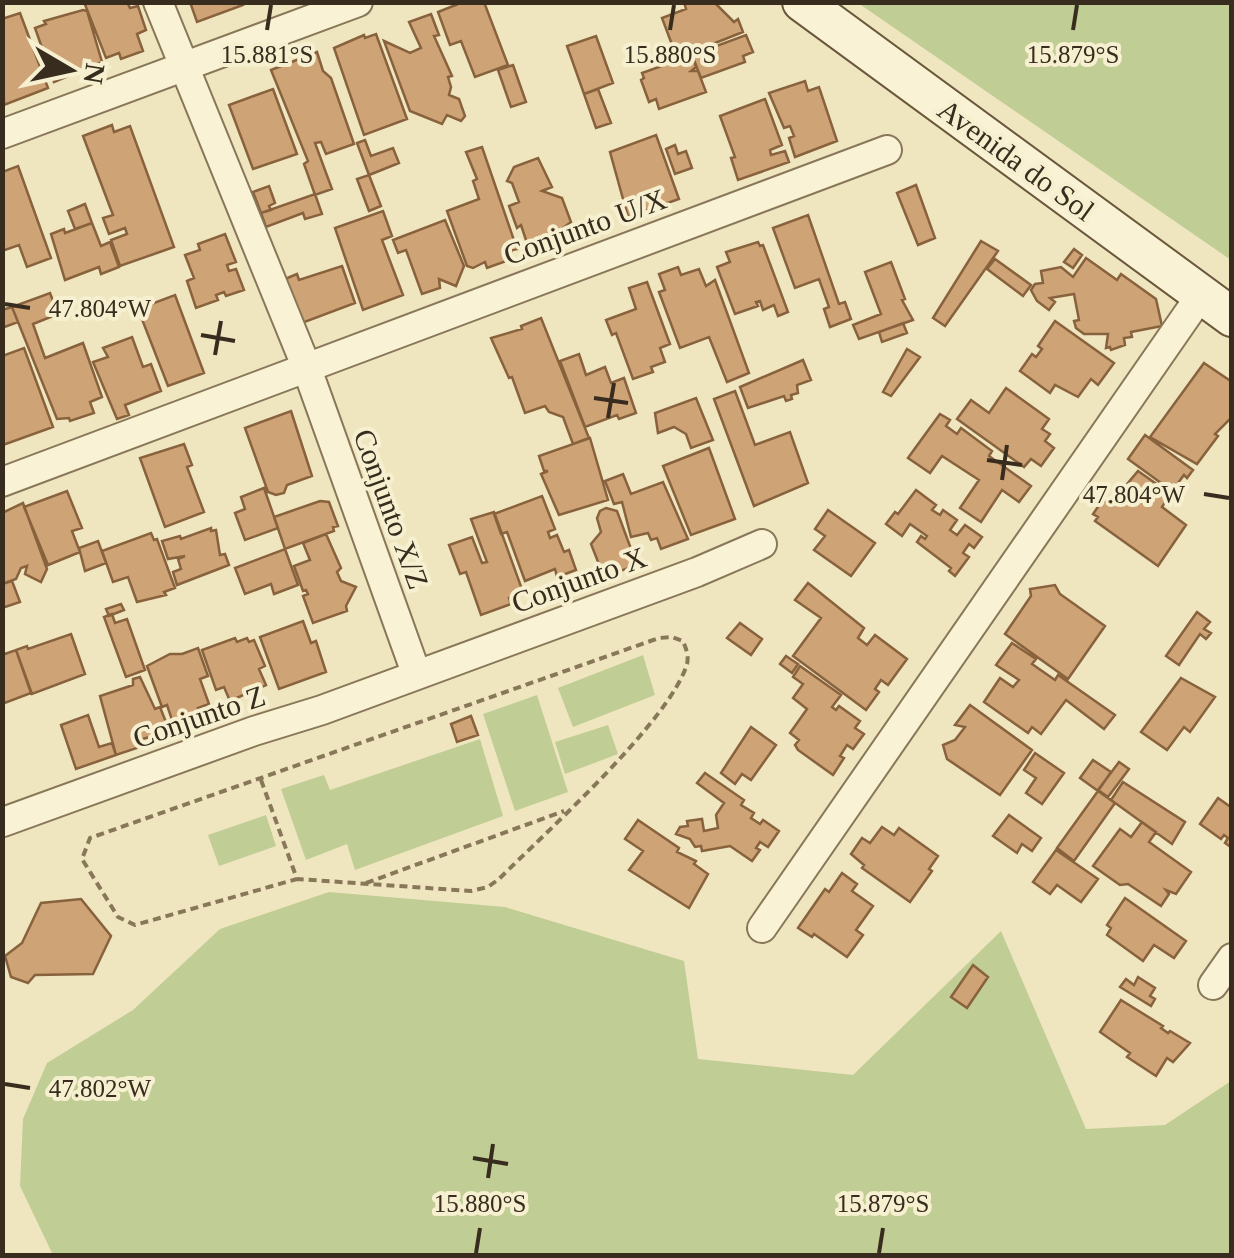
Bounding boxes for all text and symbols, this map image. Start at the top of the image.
north arrow [20,20,120,120]
text: 15.881°S [221,41,313,68]
text: 15.880°S [624,41,716,68]
text: 15.879°S [1027,41,1119,68]
text: N [77,61,111,86]
street label: Avenida do Sol [932,92,1101,227]
street label: Conjunto U/X [499,182,671,271]
text: 47.804°W [49,295,152,322]
street label: Conjunto X/Z [347,424,436,593]
text: 47.804°W [1083,481,1186,508]
street label: Conjunto X [507,540,651,619]
street label: Conjunto Z [128,679,269,755]
text: 47.802°W [49,1075,152,1102]
text: 15.880°S [434,1190,526,1217]
text: 15.879°S [837,1190,929,1217]

